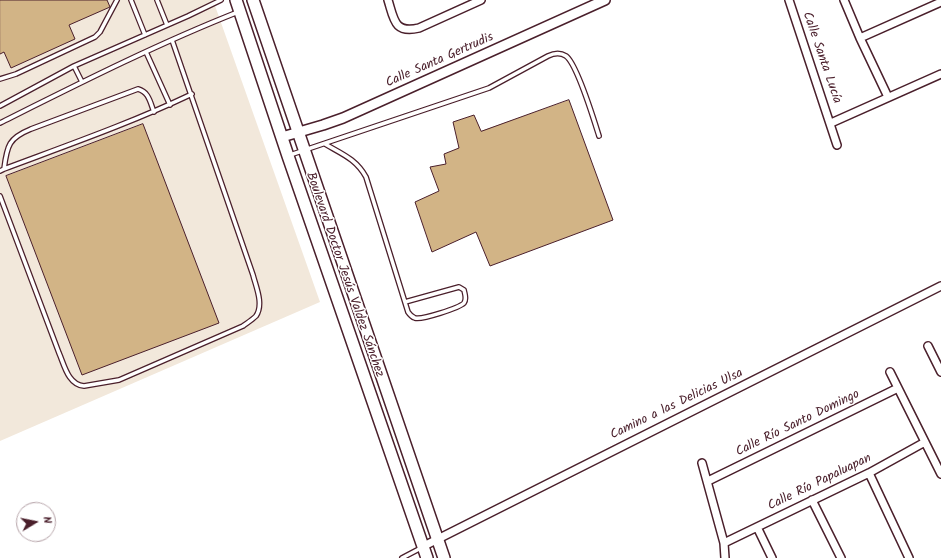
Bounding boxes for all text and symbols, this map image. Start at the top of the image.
street label: Calle Santa Lucía [798,10,844,106]
street label: Calle Santa Gertrudis [384,30,496,92]
street label: Boulevard Doctor Jesús Valdez Sánchez [302,170,386,380]
street label: Camino a las Delicias Ulsa [608,366,746,444]
street label: Calle Río Santo Domingo [734,387,862,461]
street label: Calle Río Papaluapan [766,451,874,515]
north arrow [16,502,56,542]
text: N [37,515,56,525]

